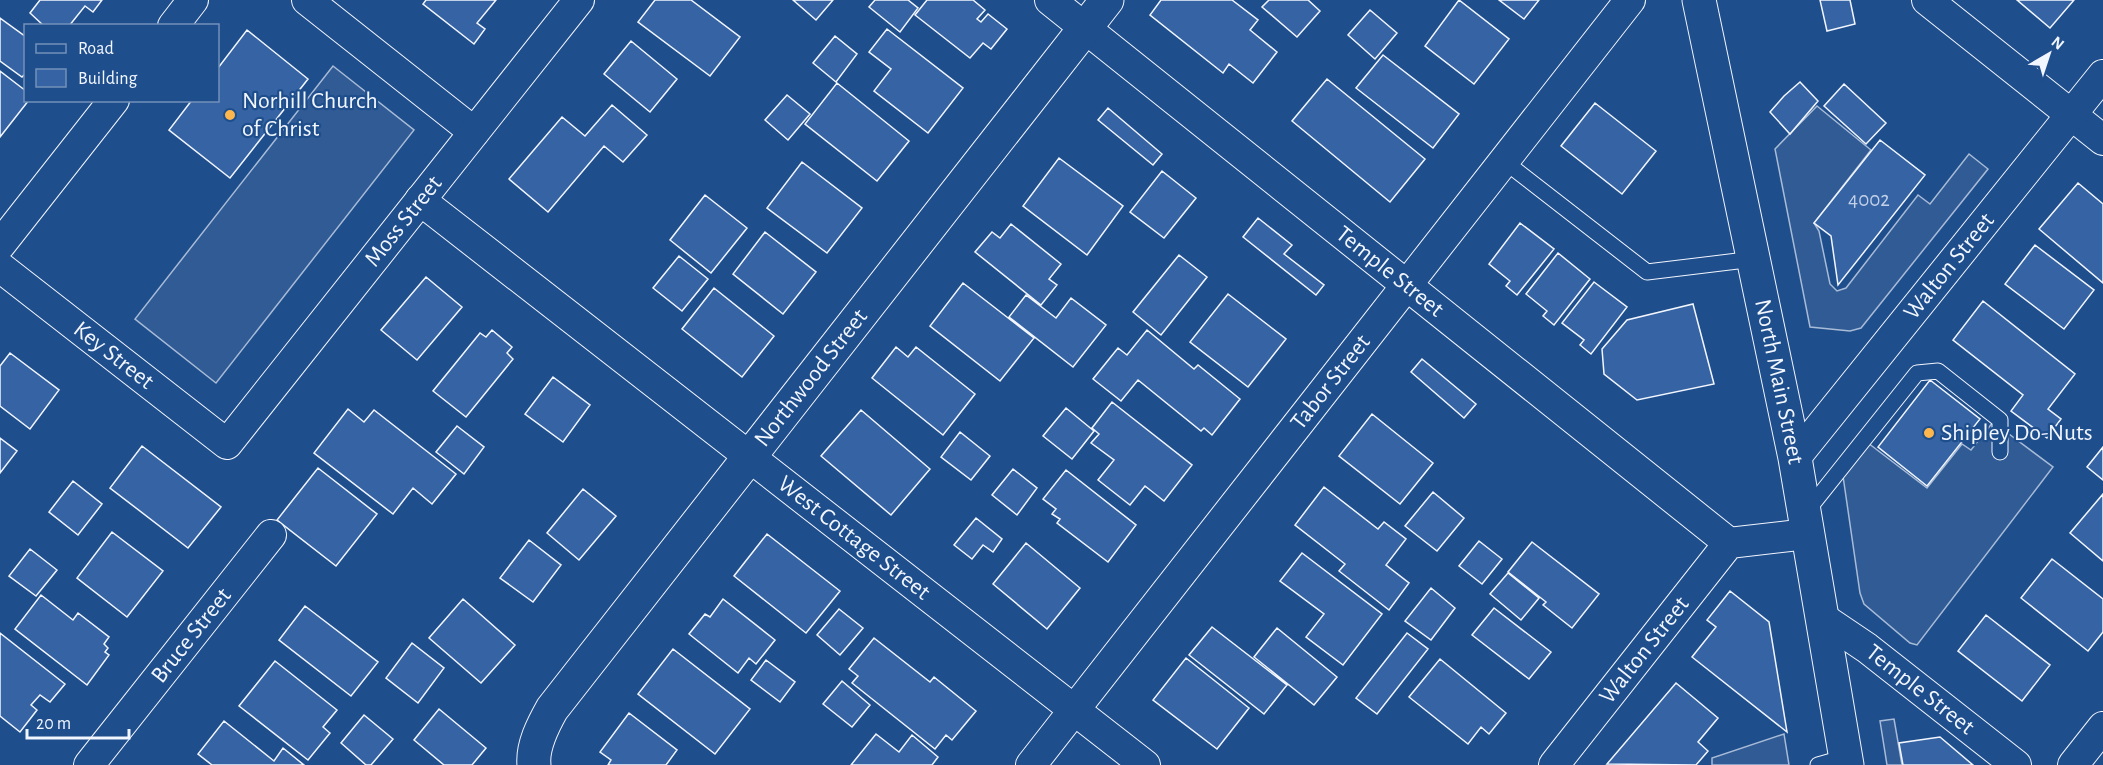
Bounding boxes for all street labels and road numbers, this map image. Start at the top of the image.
street label: Moss Street [360,171,447,271]
street label: Walton Street [1899,208,1999,324]
street label: Temple Street [1331,222,1448,322]
street label: North Main Street [1750,297,1808,466]
street label: Northwood Street [750,305,872,451]
street label: Key Street [69,317,158,394]
street label: Tabor Street [1286,330,1375,434]
street label: West Cottage Street [773,472,935,605]
street label: Bruce Street [147,583,236,688]
street label: Walton Street [1595,592,1694,708]
street label: Temple Street [1861,640,1979,740]

